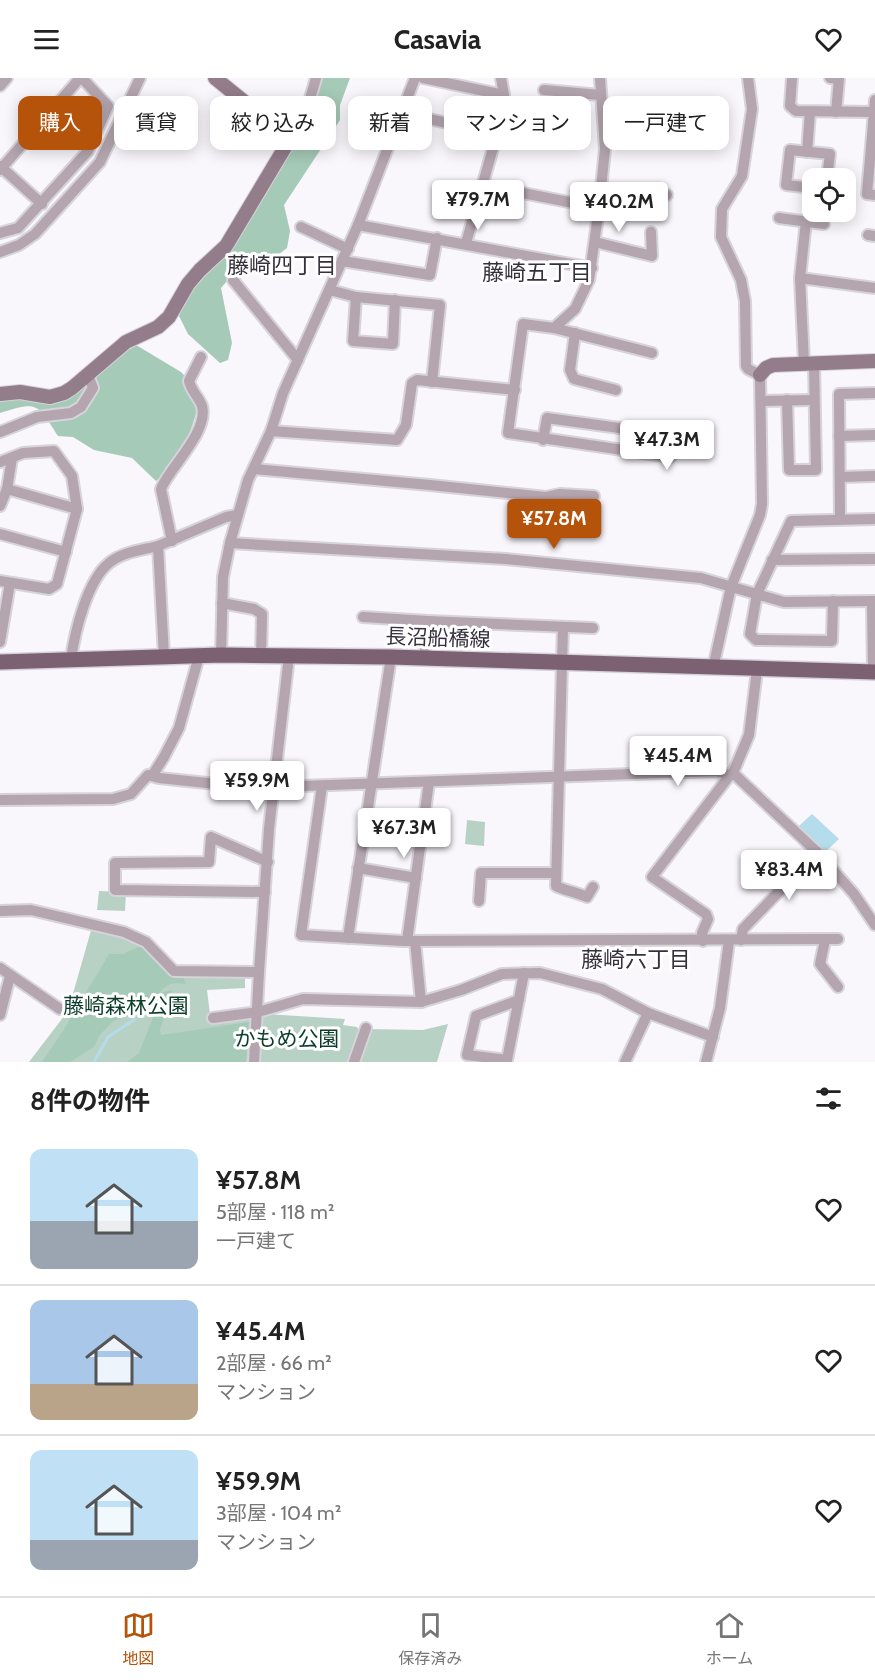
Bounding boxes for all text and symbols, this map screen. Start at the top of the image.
icon: menu [30,23,63,56]
text: Casavia [394,23,481,56]
icon: heart [812,23,845,56]
chip: 購入 [18,96,102,150]
chip: 賃貸 [114,96,198,150]
chip: 絞り込み [210,96,336,150]
chip: 新着 [348,96,432,150]
chip: マンション [444,96,591,150]
chip: 一戸建て [603,96,729,150]
map controls [802,168,856,222]
button: locate [802,168,856,222]
pin: ¥79.7M [429,180,527,231]
pin: ¥40.2M [570,182,668,233]
text: ¥79.7M [446,187,510,211]
text: ¥40.2M [584,189,654,213]
district label: 藤崎四丁目 [227,252,337,279]
district label: 藤崎五丁目 [482,259,592,286]
pin: ¥47.3M [618,420,716,471]
text: ¥47.3M [634,427,700,451]
pin: ¥57.8M [505,499,603,550]
text: ¥57.8M [521,506,587,530]
street label: 長沼船橋線 [385,623,491,652]
pin: ¥45.4M [629,736,727,787]
text: ¥45.4M [644,743,712,767]
pin: ¥59.9M [208,761,306,812]
text: ¥59.9M [224,768,290,792]
pin: ¥67.3M [355,808,453,859]
text: ¥67.3M [372,815,436,839]
pin: ¥83.4M [740,850,838,901]
text: ¥83.4M [755,857,823,881]
district label: 藤崎六丁目 [581,946,691,973]
park label: 藤崎森林公園 [63,993,189,1018]
park label: かもめ公園 [235,1026,340,1051]
icon: filters [812,1082,845,1115]
text: 8件の物件 [30,1085,150,1117]
text: ¥57.8M [216,1164,301,1196]
icon: home [78,1173,150,1245]
icon: heart [812,1193,845,1226]
text: 5部屋 · 118 m² [216,1200,334,1224]
text: 一戸建て [216,1229,296,1253]
text: ¥45.4M [216,1315,305,1347]
icon: home [78,1324,150,1396]
icon: heart [812,1344,845,1377]
text: 2部屋 · 66 m² [216,1351,332,1375]
text: マンション [216,1380,316,1404]
text: ¥59.9M [216,1465,301,1497]
icon: home [78,1474,150,1546]
icon: heart [812,1494,845,1527]
text: 3部屋 · 104 m² [216,1501,341,1525]
text: マンション [216,1530,316,1554]
tab: 地図 [122,1609,155,1669]
tab: 保存済み [398,1609,462,1669]
tab: ホーム [706,1609,753,1669]

